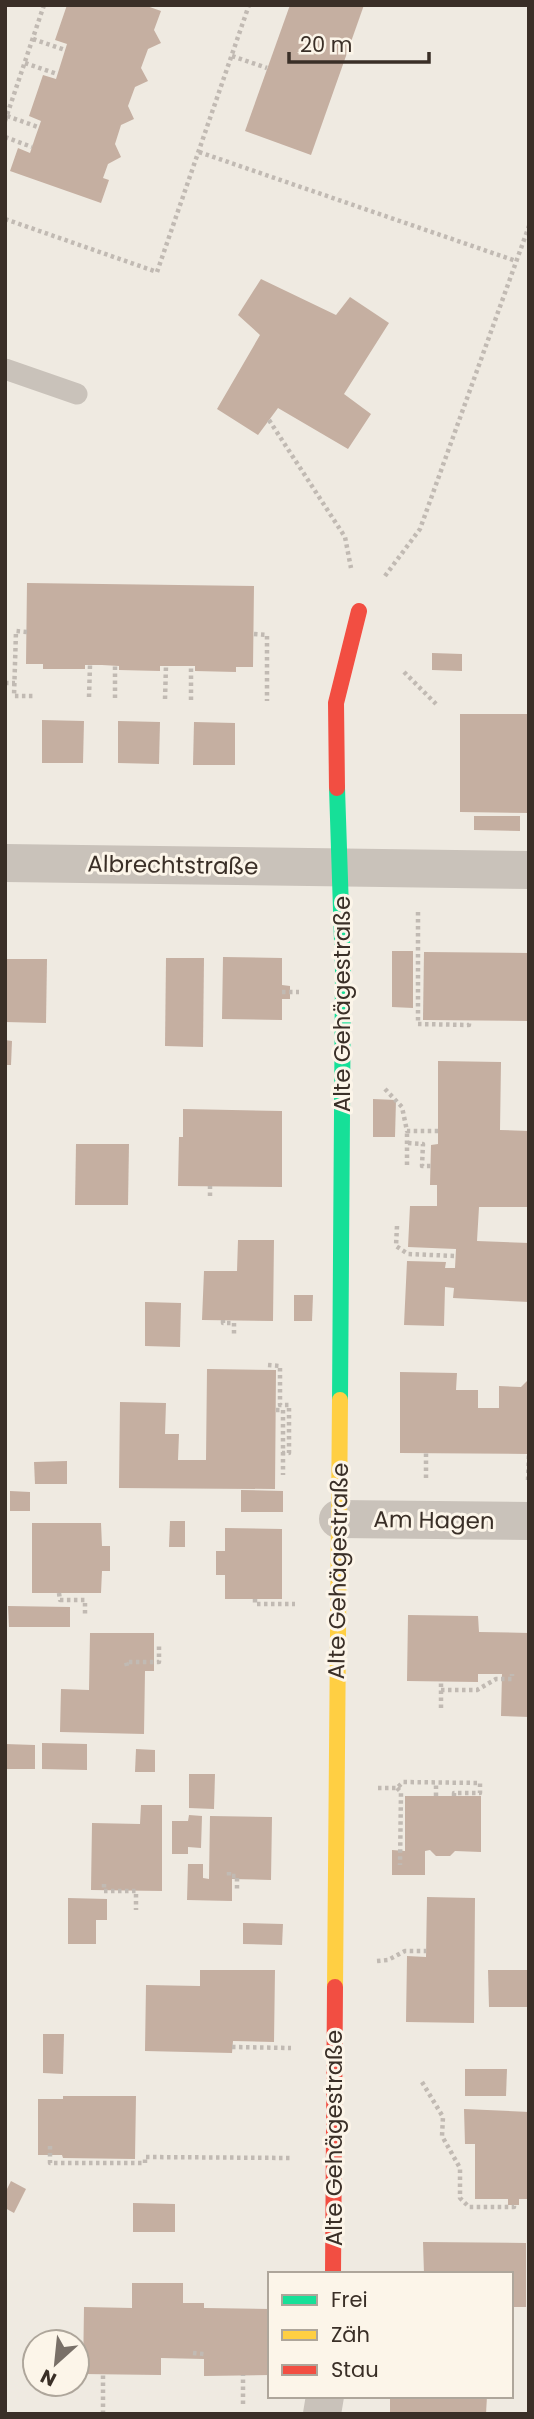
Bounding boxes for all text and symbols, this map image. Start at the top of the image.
scale bar [289,21,429,65]
text: 20 m [300,30,353,59]
street label: Albrechtstraße [87,848,259,882]
street label: Alte Gehägestraße [326,896,358,1112]
street label: Alte Gehägestraße [320,1462,356,1680]
street label: Am Hagen [373,1503,495,1537]
street label: Alte Gehägestraße [318,2030,350,2246]
legend [268,2272,513,2398]
text: Frei [331,2285,368,2314]
text: Zäh [331,2320,370,2349]
north arrow [21,2328,91,2398]
text: Stau [331,2355,379,2384]
text: N [36,2362,61,2393]

